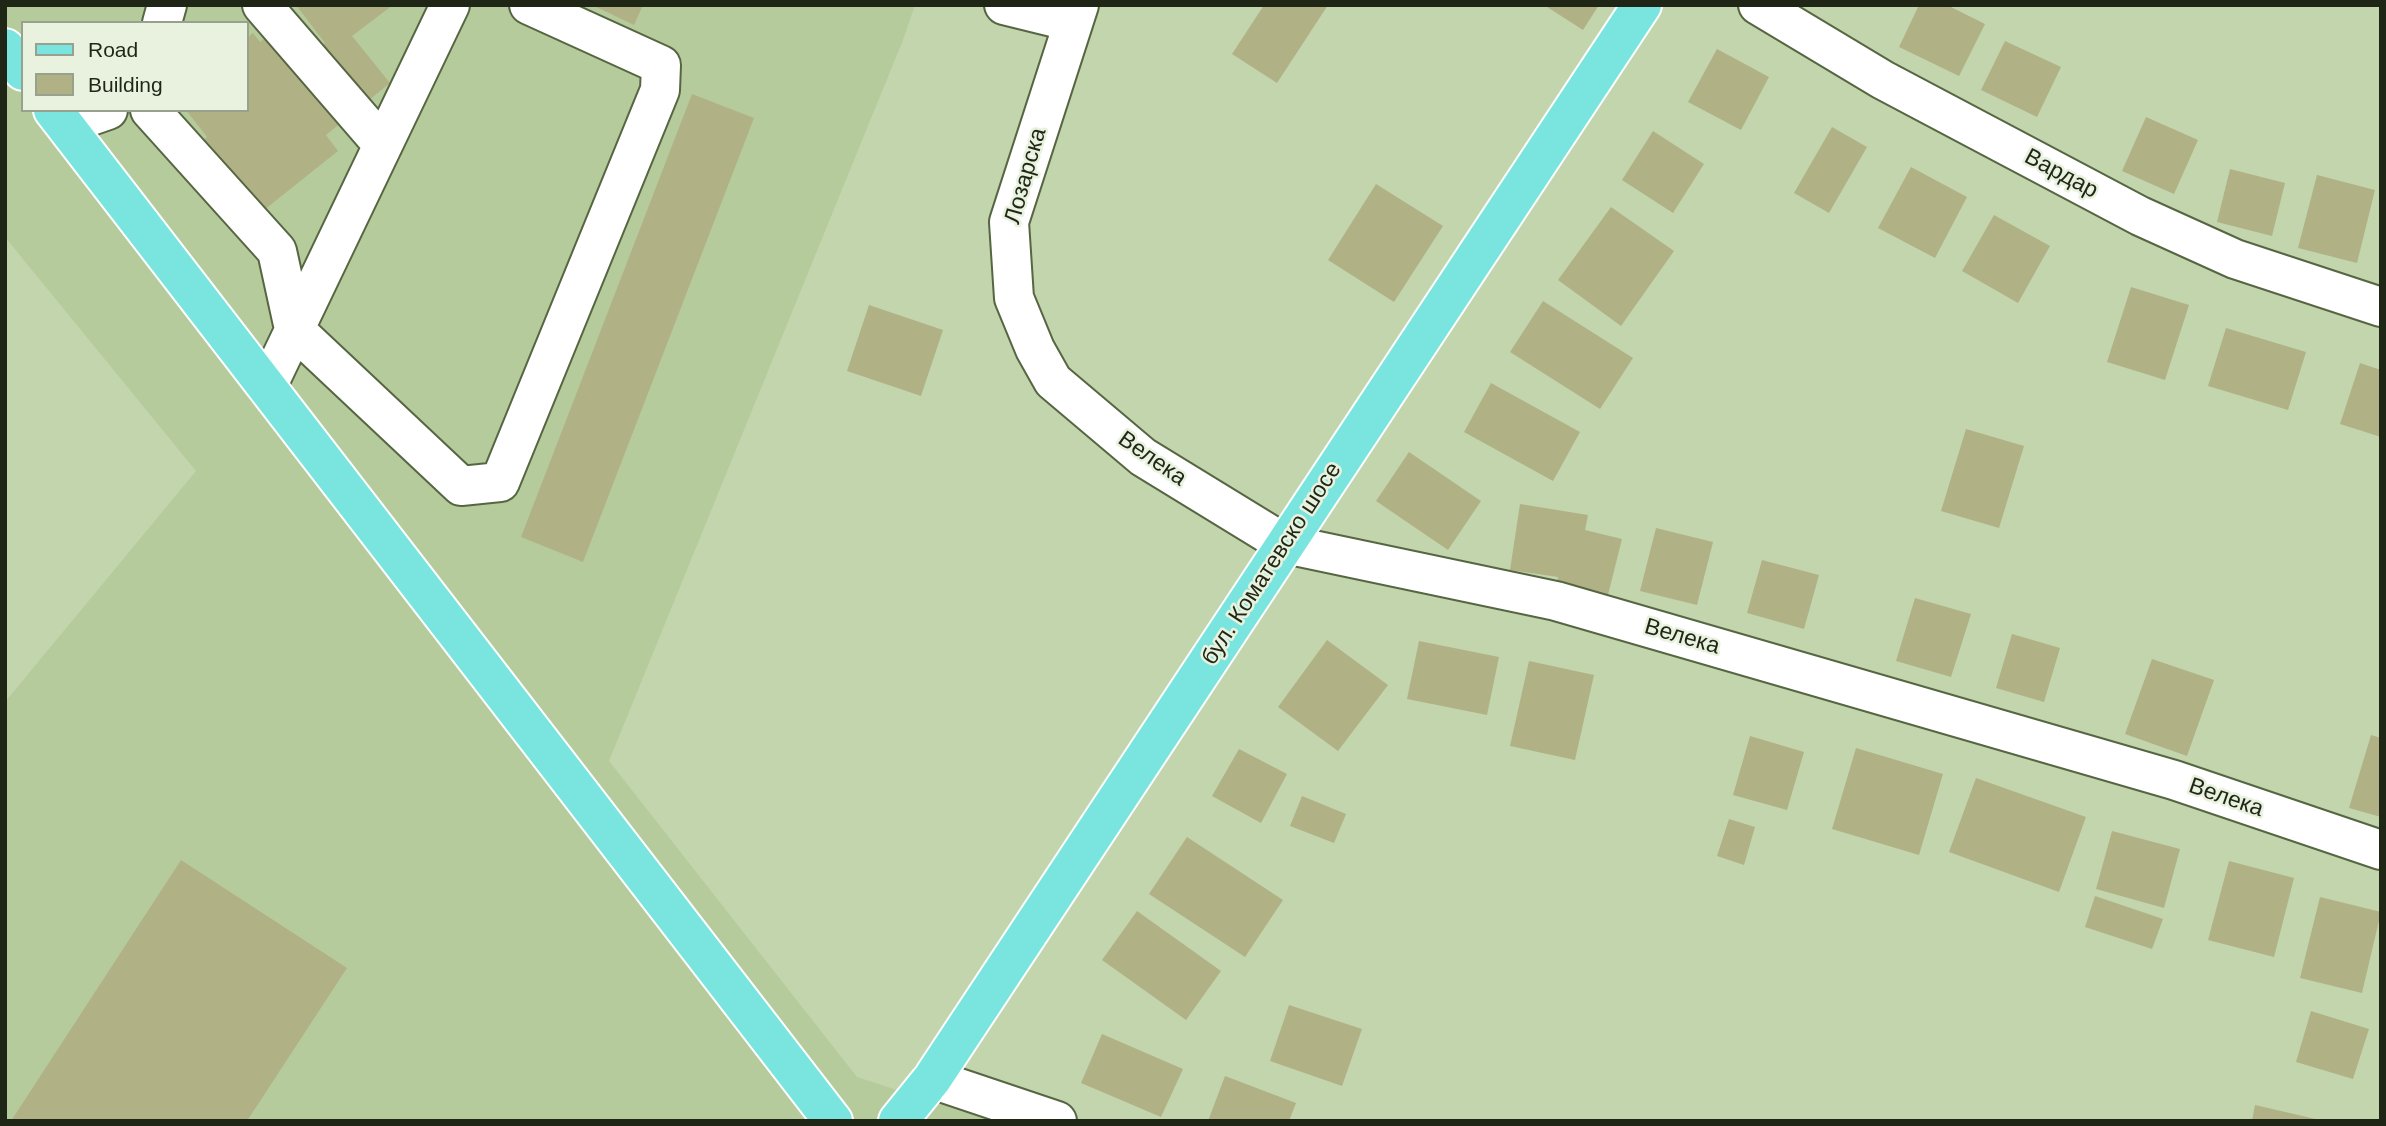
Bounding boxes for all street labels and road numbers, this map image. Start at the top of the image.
street label: Лозарска [999,125,1053,227]
street label: Вардар [2019,143,2103,205]
street label: Велека [1113,426,1191,492]
street label: бул. Коматевско шосе [1196,458,1348,670]
street label: Велека [1641,613,1723,661]
street label: Велека [2185,772,2267,824]

